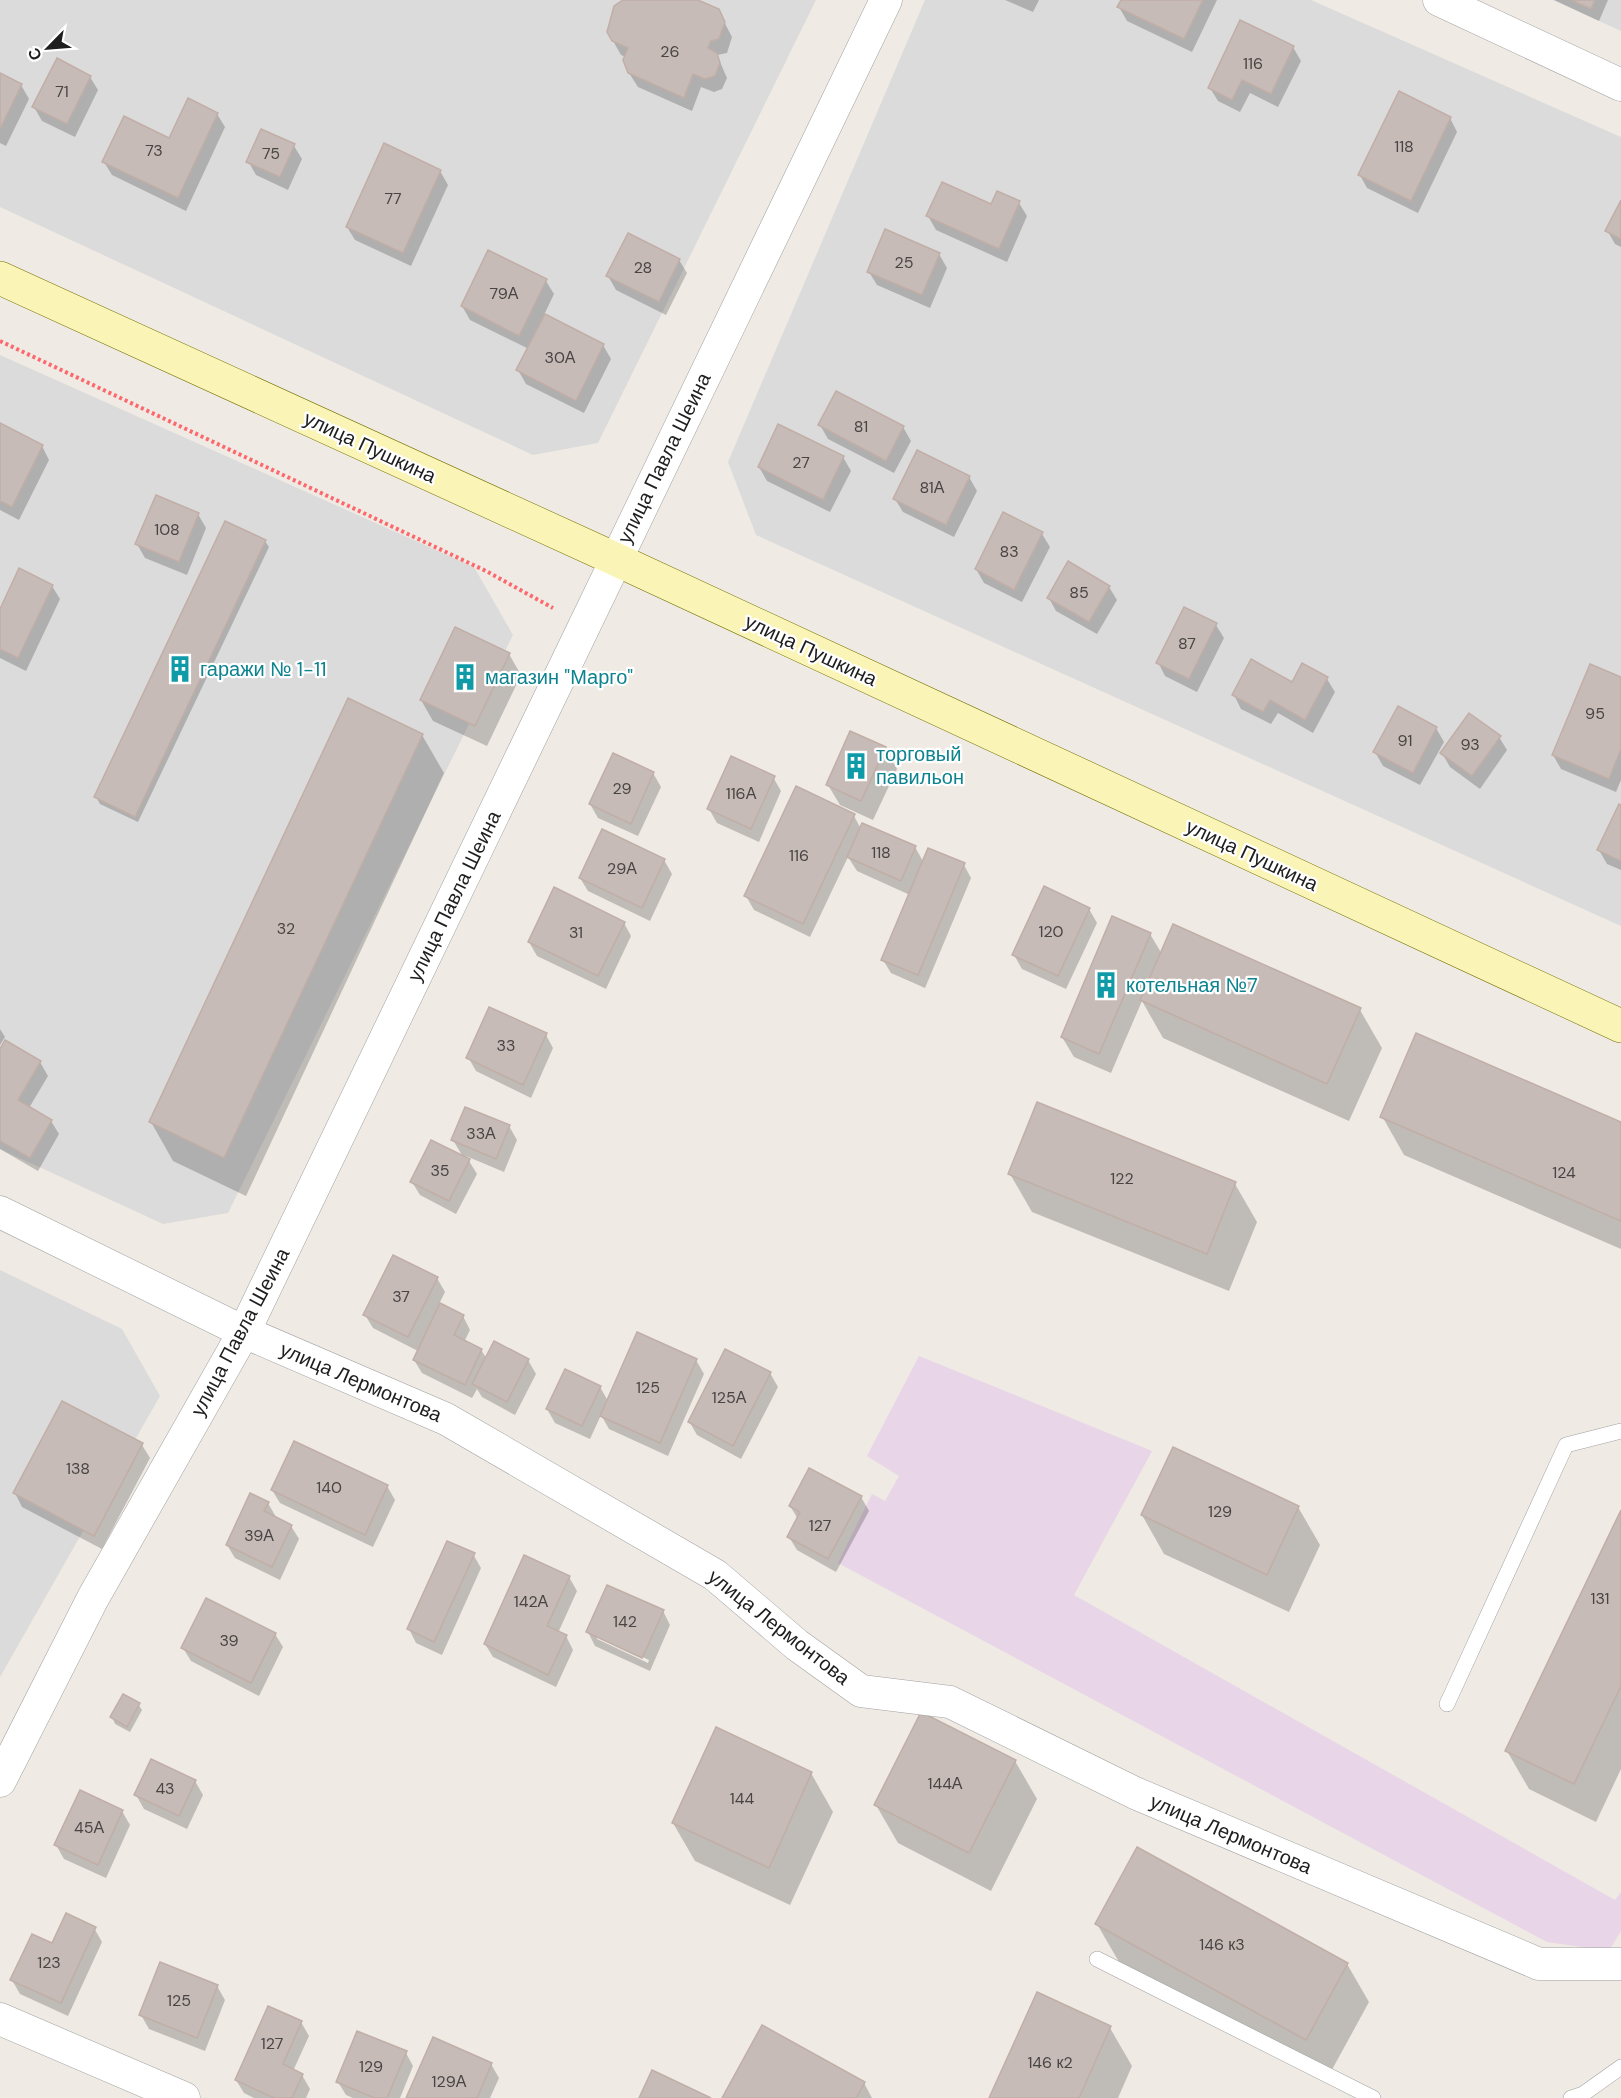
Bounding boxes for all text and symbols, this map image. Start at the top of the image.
north arrow [18,18,78,78]
house number: 26 [660,41,680,62]
text: С [23,44,47,64]
house number: 116 [1243,53,1263,74]
house number: 71 [55,81,69,102]
house number: 118 [1394,136,1414,157]
house number: 73 [145,140,163,161]
house number: 75 [262,143,280,164]
house number: 77 [384,188,402,209]
house number: 25 [895,252,913,273]
house number: 28 [634,257,652,278]
house number: 79А [490,283,519,304]
house number: 30А [544,347,576,368]
street label: улица Павла Шеина [611,368,717,548]
street label: улица Пушкина [300,405,441,489]
house number: 81 [854,416,868,437]
house number: 27 [792,452,810,473]
house number: 81А [919,477,945,498]
house number: 108 [154,519,180,540]
house number: 83 [999,541,1019,562]
house number: 85 [1069,582,1089,603]
street label: улица Пушкина [741,608,882,692]
house number: 87 [1178,633,1196,654]
building icon: гаражи № 1-11 [165,654,195,684]
place label: гаражи № 1-11 [200,656,326,682]
building icon: магазин "Марго" [450,662,480,692]
place label: магазин "Марго" [485,664,633,690]
house number: 95 [1585,703,1605,724]
house number: 91 [1398,730,1412,751]
house number: 93 [1460,734,1480,755]
place label: торговый павильон [876,741,964,790]
building icon: торговый павильон [841,751,871,781]
house number: 29 [612,778,632,799]
house number: 116А [726,783,757,804]
street label: улица Павла Шеина [401,806,507,986]
street label: улица Пушкина [1182,813,1323,897]
house number: 118 [871,842,891,863]
house number: 116 [789,845,809,866]
house number: 29А [607,858,637,879]
house number: 32 [277,918,295,939]
house number: 120 [1039,921,1064,942]
house number: 31 [569,922,583,943]
building icon: котельная №7 [1091,970,1121,1000]
place label: котельная №7 [1126,972,1258,998]
house number: 33 [497,1035,515,1056]
house number: 33А [466,1123,496,1144]
house number: 35 [430,1160,450,1181]
house number: 124 [1552,1162,1576,1183]
house number: 122 [1110,1168,1134,1189]
street label: улица Павла Шеина [185,1243,296,1421]
house number: 37 [392,1286,410,1307]
street label: улица Лермонтова [276,1336,447,1428]
house number: 125 [636,1377,660,1398]
house number: 125А [712,1387,747,1408]
house number: 138 [66,1458,90,1479]
house number: 140 [316,1477,342,1498]
house number: 129 [1208,1501,1232,1522]
house number: 127 [809,1515,831,1536]
house number: 39А [244,1525,274,1546]
street label: улица Лермонтова [703,1563,856,1691]
house number: 131 [1590,1588,1610,1609]
house number: 142А [514,1591,549,1612]
house number: 142 [613,1611,637,1632]
house number: 39 [219,1630,239,1651]
house number: 144А [927,1773,963,1794]
house number: 43 [155,1778,175,1799]
house number: 144 [730,1788,754,1809]
street label: улица Лермонтова [1146,1788,1317,1880]
house number: 45А [74,1817,104,1838]
house number: 146 к3 [1199,1934,1245,1955]
house number: 123 [37,1952,61,1973]
house number: 125 [167,1990,191,2011]
house number: 127 [261,2033,283,2054]
house number: 146 к2 [1027,2052,1073,2073]
house number: 129 [359,2056,383,2077]
house number: 129А [432,2071,467,2092]

